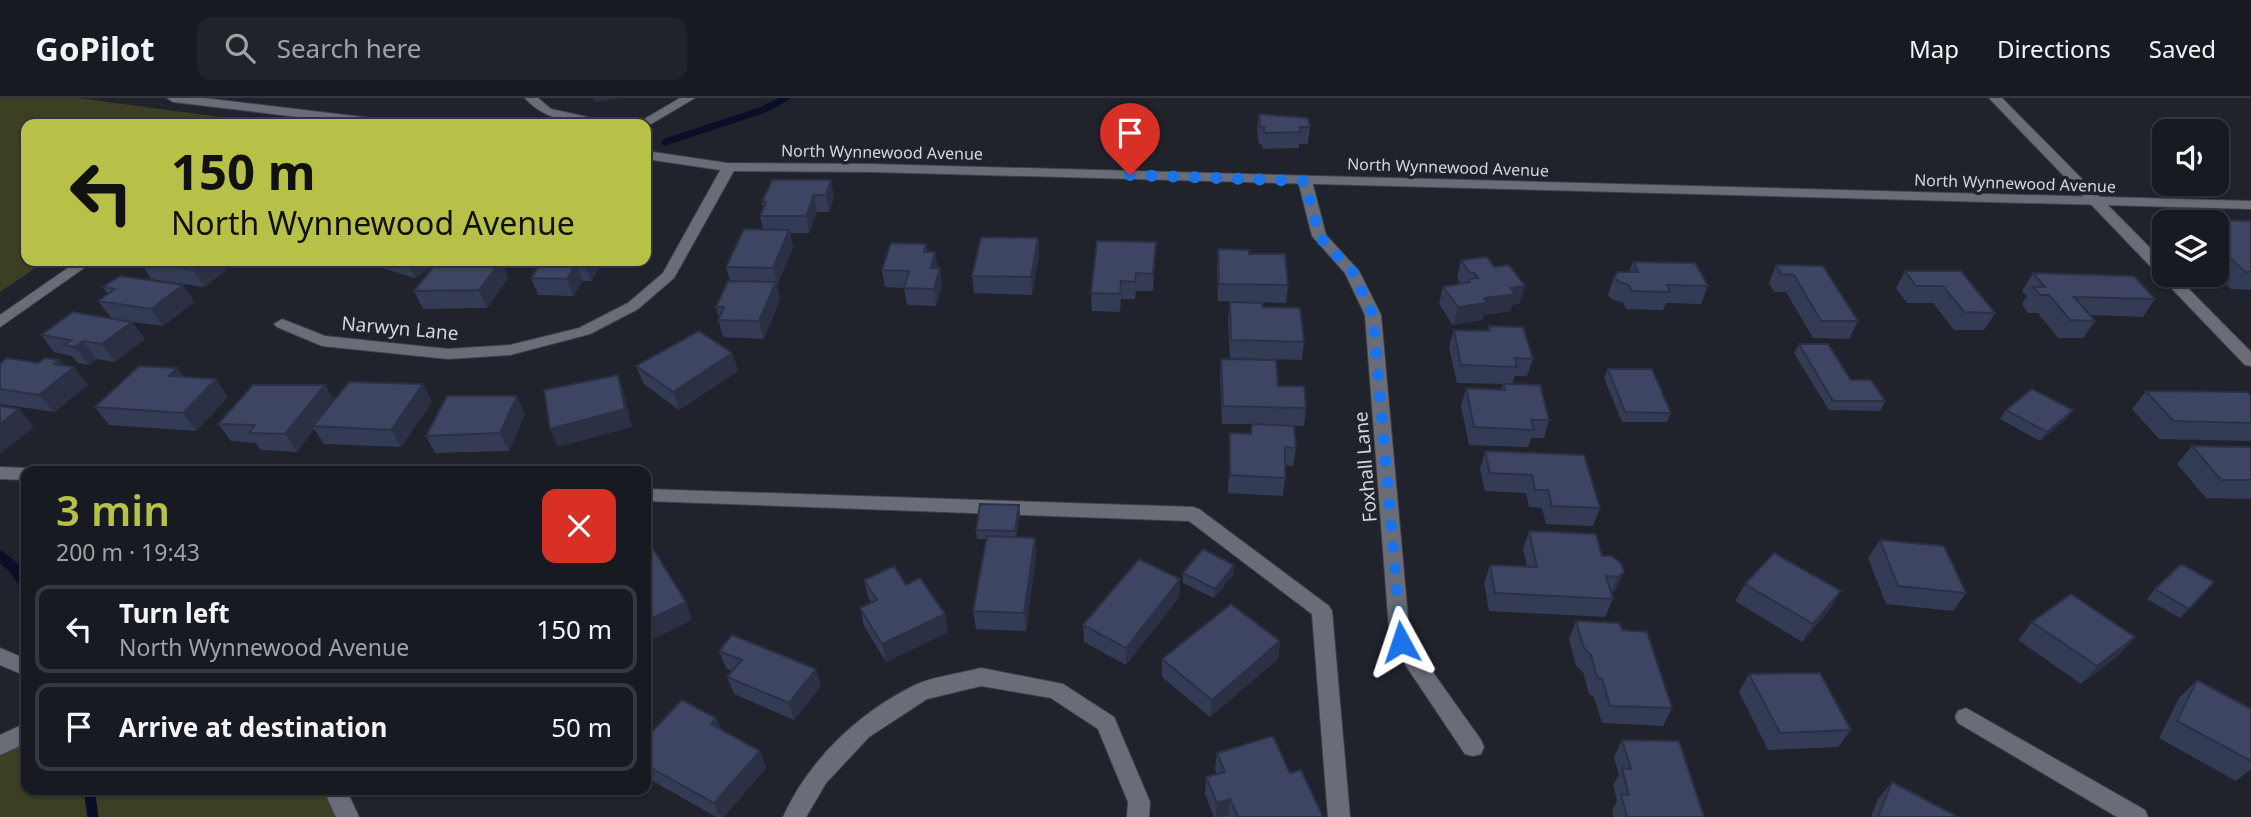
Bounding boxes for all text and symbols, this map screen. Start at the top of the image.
search box [197,17,687,80]
text: GoPilot [35,26,155,71]
icon: search [221,29,259,67]
text: Search here [277,30,421,66]
text: Map [1909,32,1959,65]
text: Directions [1997,32,2111,65]
text: Saved [2149,32,2216,65]
pin [1100,103,1160,175]
icon: arrive [1111,114,1149,152]
map controls [2152,119,2229,287]
button: sound [2152,119,2229,196]
text: 150 m [171,138,316,204]
street label: North Wynnewood Avenue [781,139,983,165]
icon: left [56,147,147,238]
street label: North Wynnewood Avenue [1347,152,1549,182]
street label: North Wynnewood Avenue [1914,168,2116,198]
text: North Wynnewood Avenue [171,201,575,244]
button: layers [2152,210,2229,287]
street label: Narwyn Lane [340,310,460,346]
street label: Foxhall Lane [1347,410,1383,524]
text: 3 min [56,481,170,538]
button: close [542,489,616,563]
text: 200 m · 19:43 [56,536,200,568]
text: Turn left [119,595,230,631]
position arrow [1364,605,1438,679]
icon: left [60,610,98,648]
text: 150 m [536,611,612,647]
text: North Wynnewood Avenue [119,631,409,663]
icon: arrive [60,708,98,746]
text: Arrive at destination [119,709,388,745]
text: 50 m [551,709,612,745]

